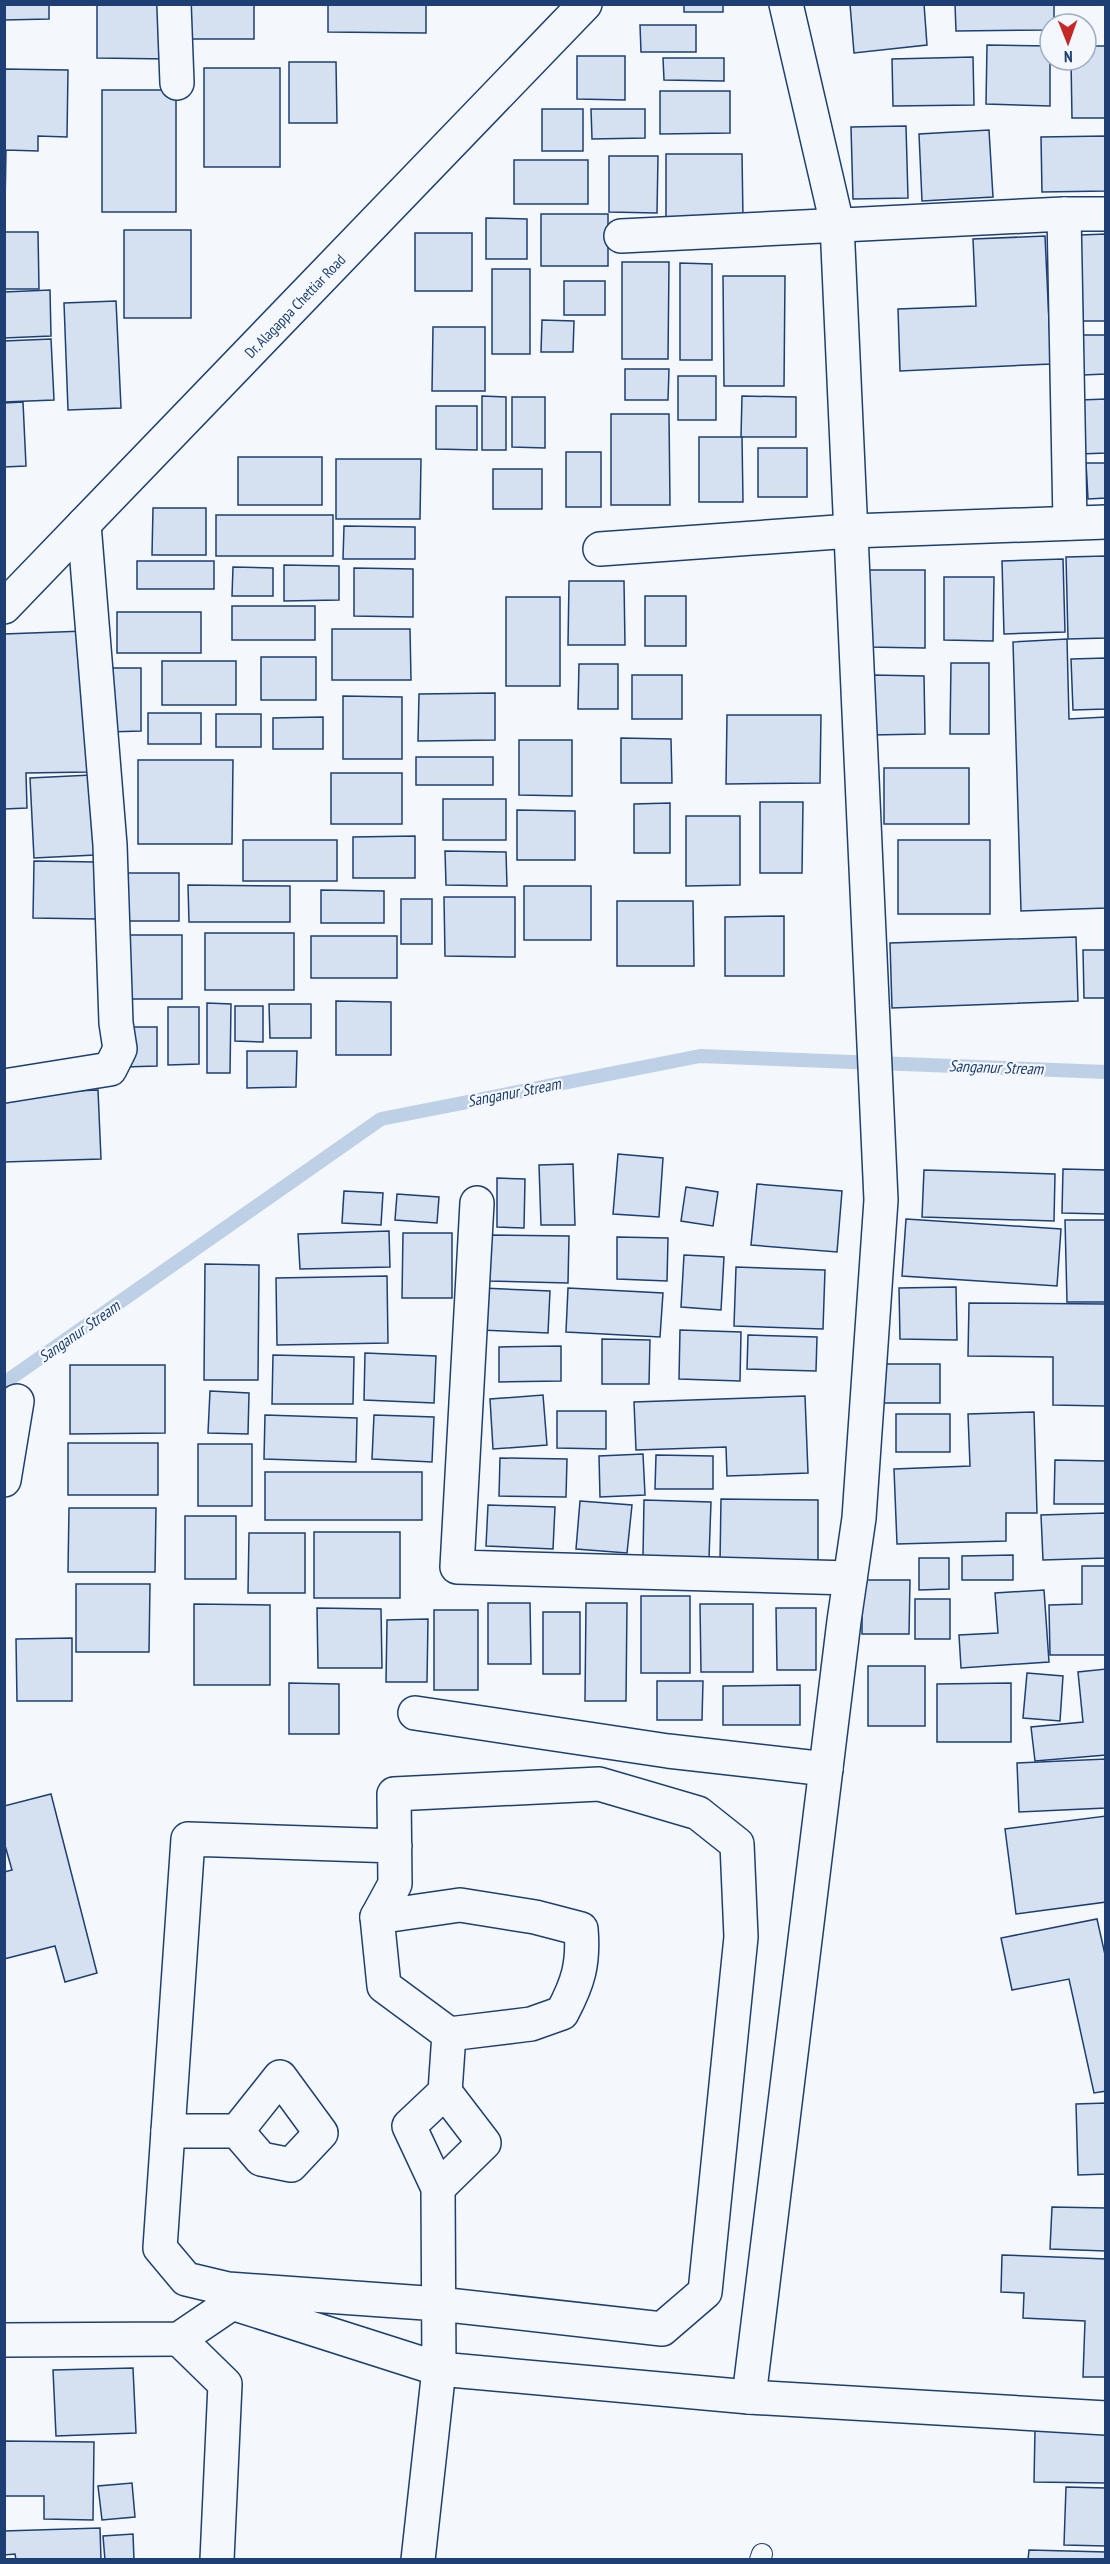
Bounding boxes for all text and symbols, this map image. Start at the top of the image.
north arrow [1038,12,1098,72]
text: N [1064,47,1073,67]
street label: Dr. Alagappa Chettiar Road [241,250,349,362]
water label: Sanganur Stream [948,1055,1045,1079]
water label: Sanganur Stream [466,1073,564,1111]
water label: Sanganur Stream [35,1295,125,1366]

